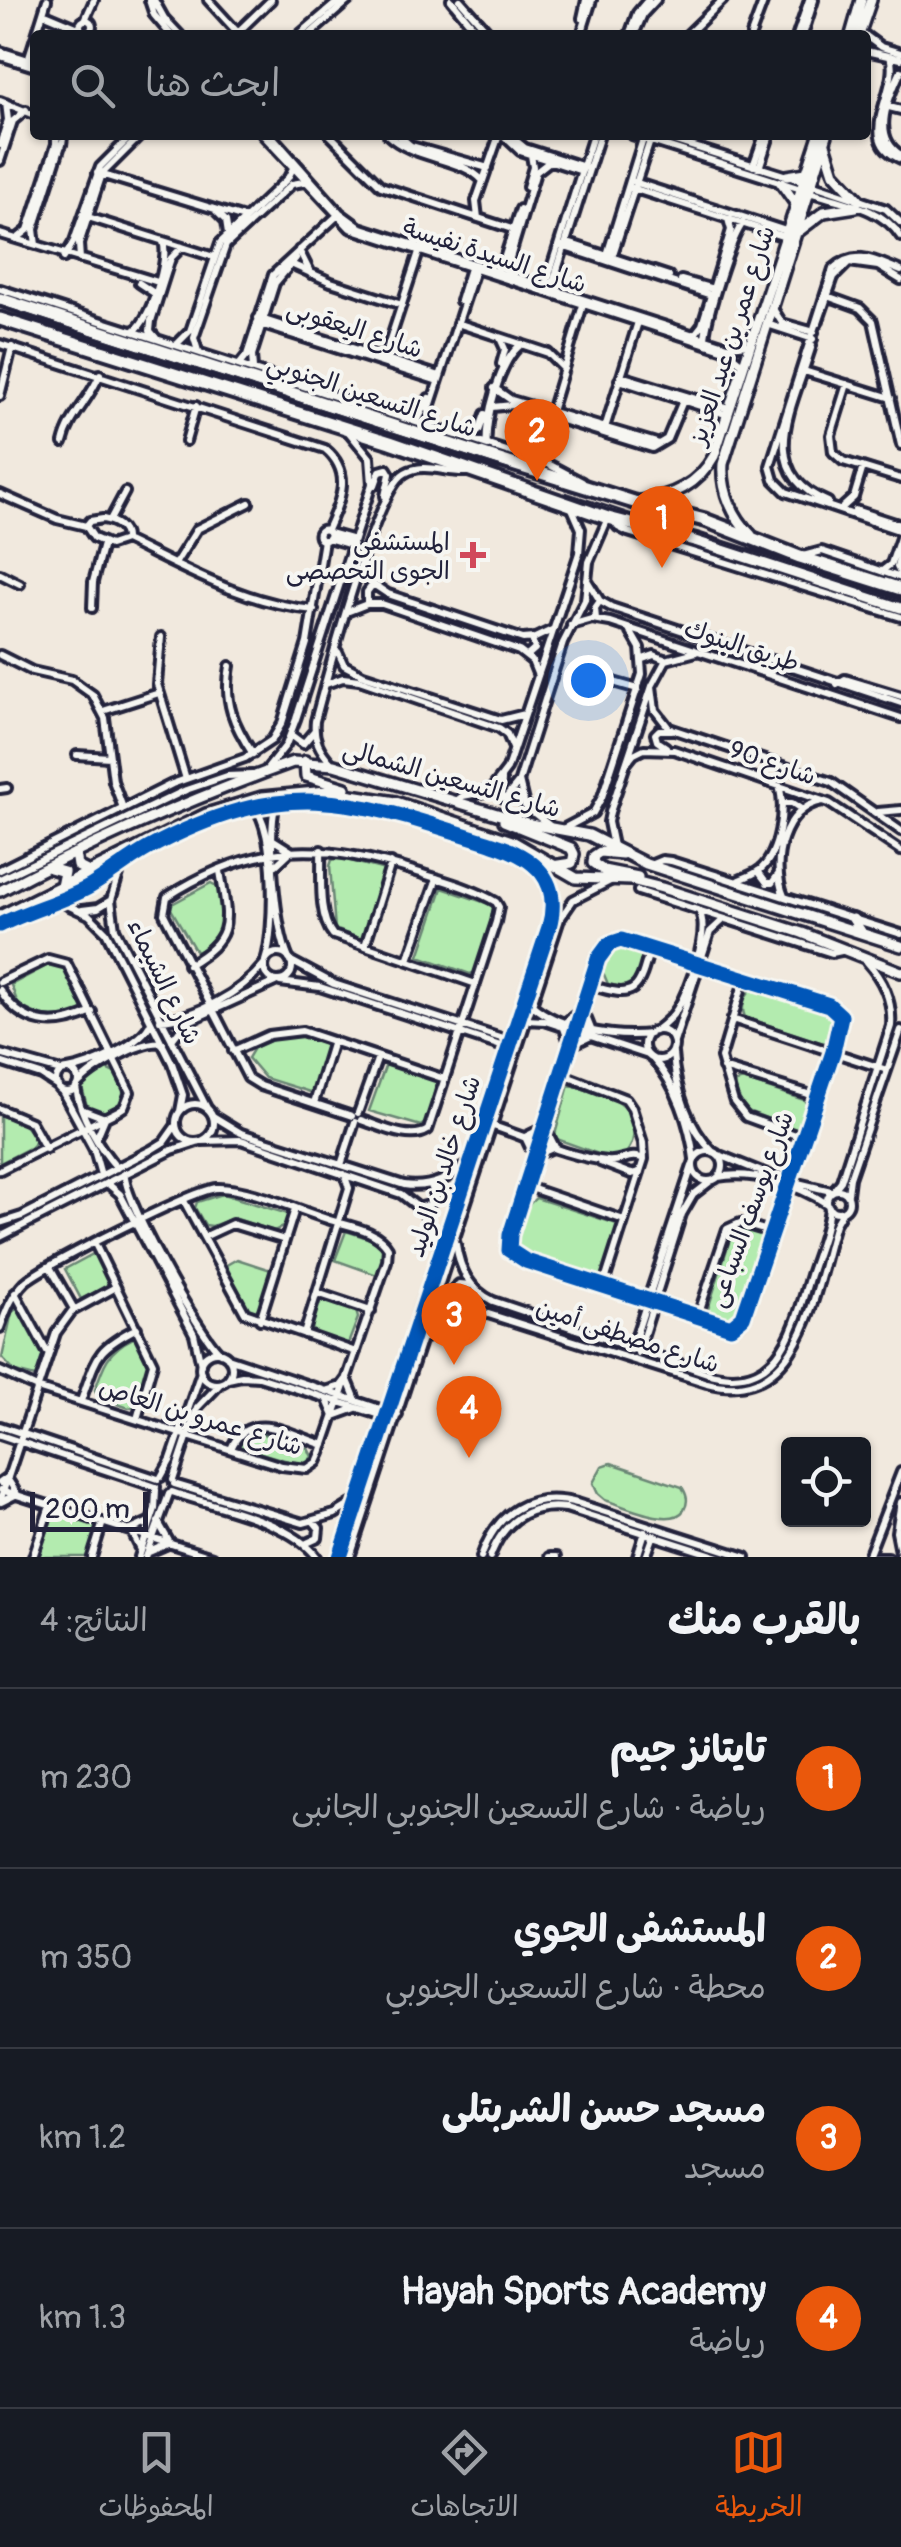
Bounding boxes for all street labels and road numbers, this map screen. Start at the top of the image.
street label: شارع السيدة نفيسة [399,212,590,302]
street label: شارع عمر بن عبد العزيز [682,222,783,451]
street label: شارع اليعقوبى [283,293,426,367]
street label: شارع التسعين الجنوبي [261,348,480,450]
street label: طريق البنوك [680,613,803,680]
street label: شارع التسعين الشمالى [339,734,564,826]
street label: شارع 90 [725,734,820,794]
street label: شارع الشيماء [119,914,207,1050]
street label: شارع خالد بن الوليد [400,1072,489,1262]
street label: شارع يوسف السباعى [702,1107,802,1312]
street label: شارع مصطفى أمين [532,1292,723,1382]
street label: شارع عمرو بن العاص [95,1372,306,1464]

